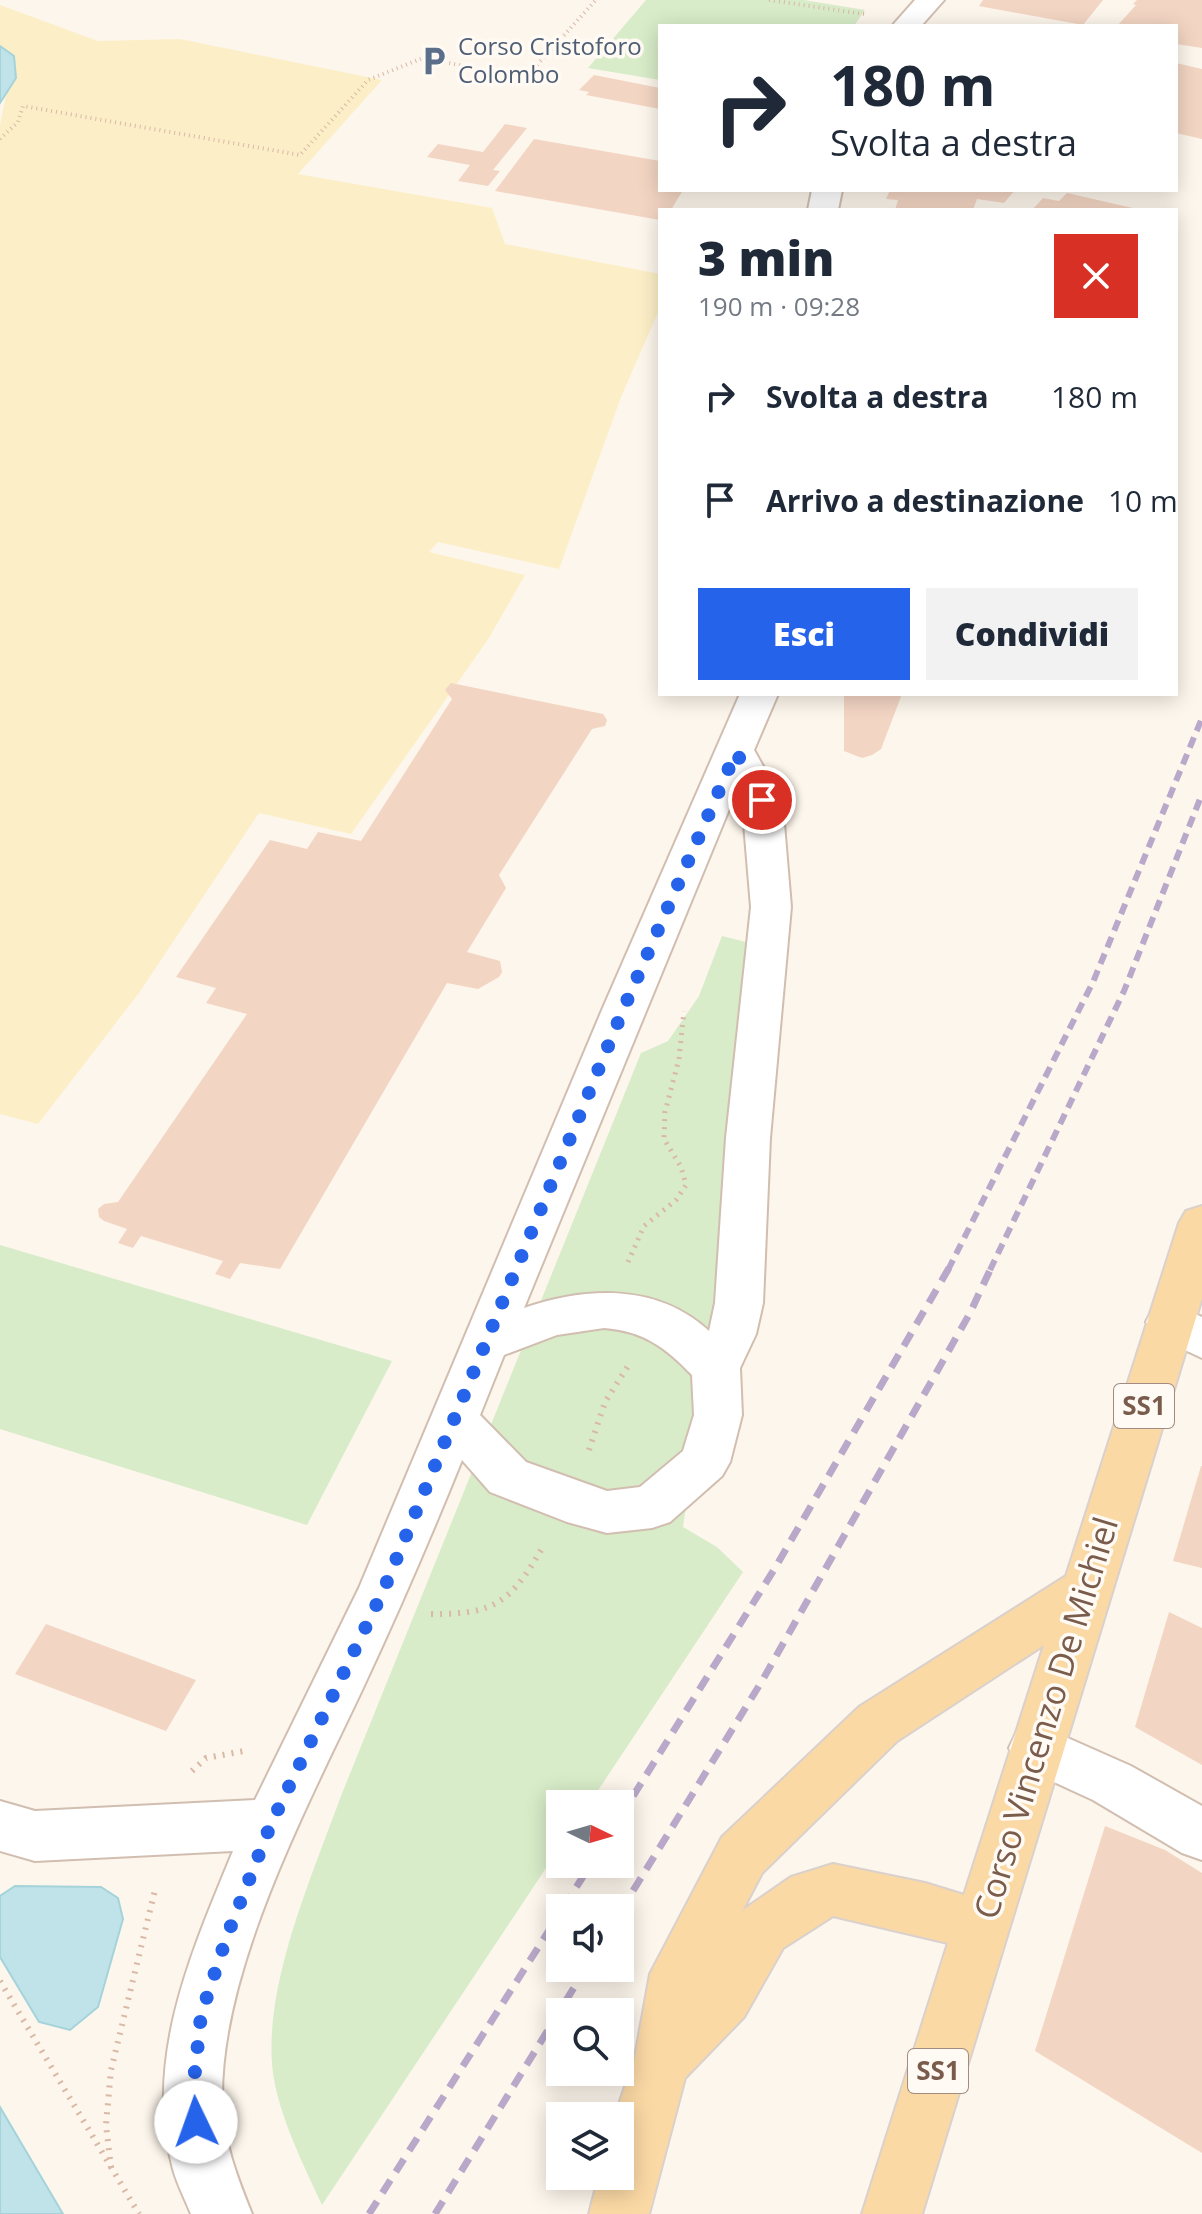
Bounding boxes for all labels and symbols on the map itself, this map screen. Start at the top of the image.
place label: Corso Cristoforo Colombo [458,29,642,90]
parking icon: Corso Cristoforo Colombo [417,44,451,78]
pin [728,766,796,834]
road number: SS1 [1114,1384,1174,1428]
street label: Corso Vincenzo De Michiel [962,1511,1128,1924]
north arrow [546,1790,634,1878]
road number: SS1 [908,2049,968,2093]
position arrow [154,2080,238,2164]

